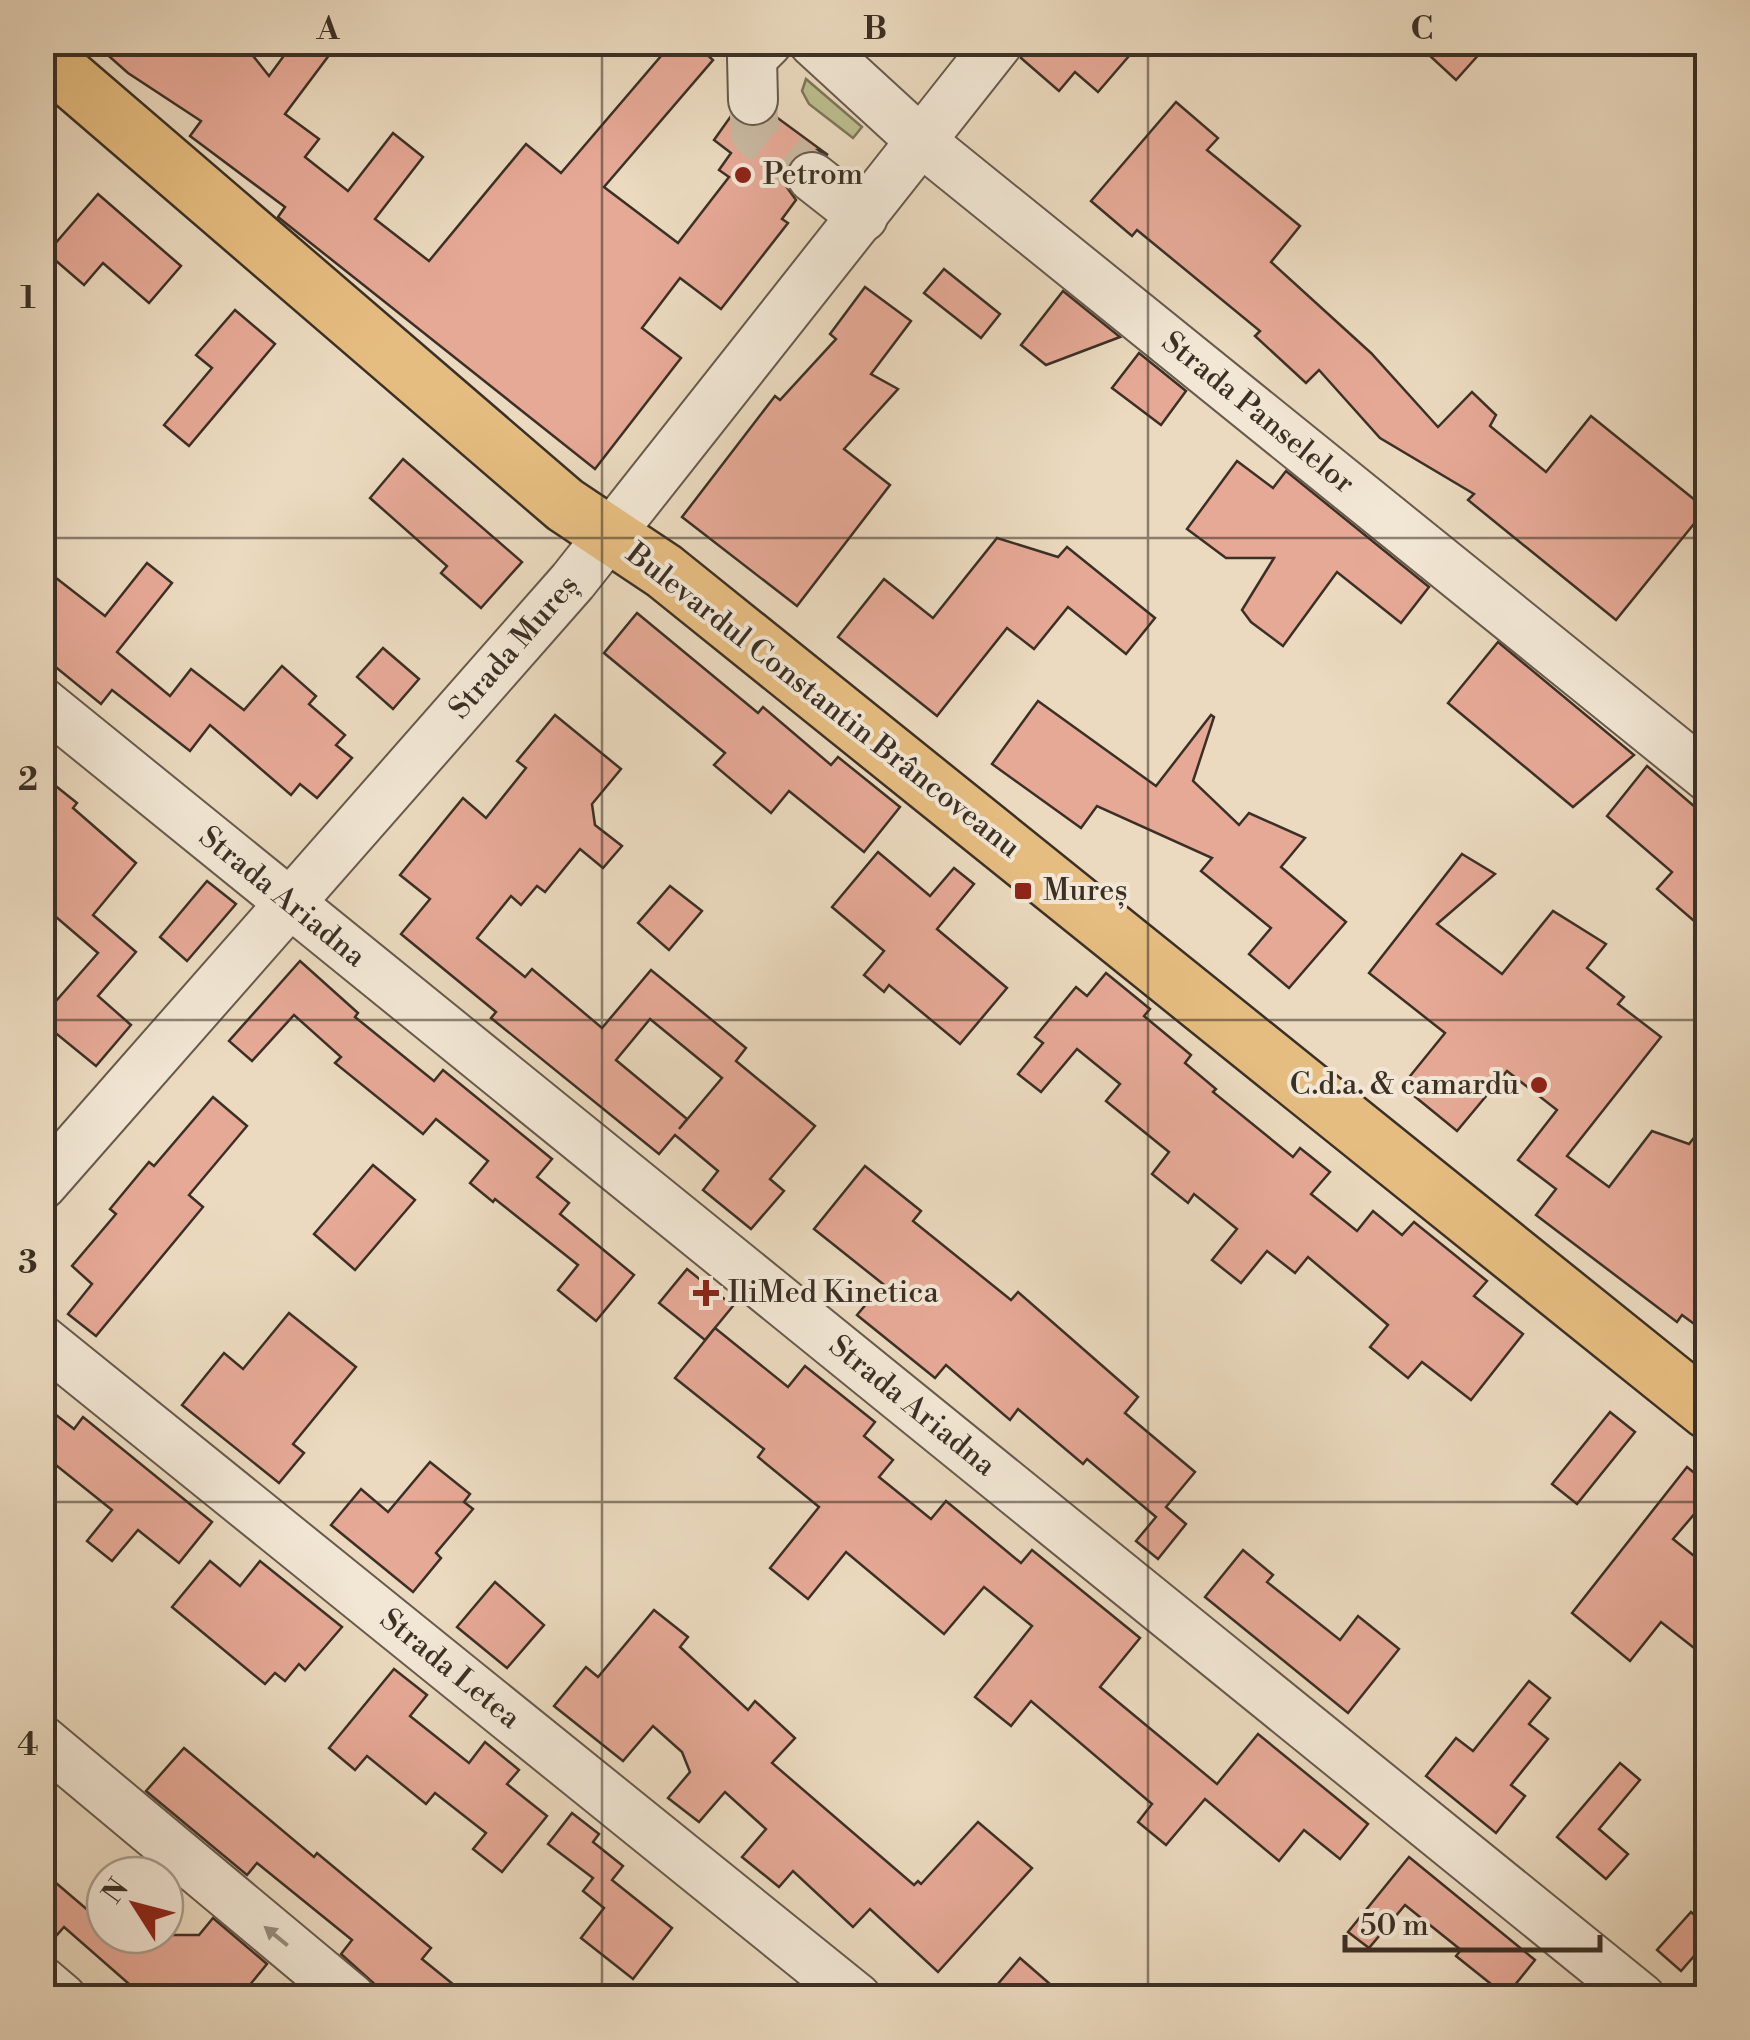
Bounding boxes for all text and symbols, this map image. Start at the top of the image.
text: A [316,9,341,49]
text: B [863,9,887,49]
text: C [1411,9,1433,49]
place label: Petrom [763,156,863,194]
marker: Petrom [732,164,754,186]
text: 1 [20,278,36,318]
street label: Strada Panselelor [1154,324,1362,502]
street label: Bulevardul Constantin Brâncoveanu [618,535,1028,867]
street label: Strada Mureș [441,567,587,727]
text: 2 [18,760,38,800]
street label: Strada Ariadna [191,818,374,976]
place label: Mureș [1043,872,1128,910]
marker: Mureș [1012,880,1034,902]
place label: C.d.a. & camardu [1290,1066,1519,1104]
marker: C.d.a. & camardu [1528,1074,1550,1096]
text: 3 [18,1243,38,1283]
place label: IliMed Kinetica [728,1274,940,1312]
marker: IliMed Kinetica [693,1280,719,1306]
street label: Strada Ariadna [821,1327,1004,1485]
street label: Strada Letea [372,1601,529,1738]
text: 4 [17,1725,39,1765]
north arrow [85,1855,185,1955]
text: N [95,1872,137,1910]
scale bar [1345,1890,1600,1952]
text: 50 m [1360,1907,1429,1945]
one-way arrow [263,1926,288,1947]

